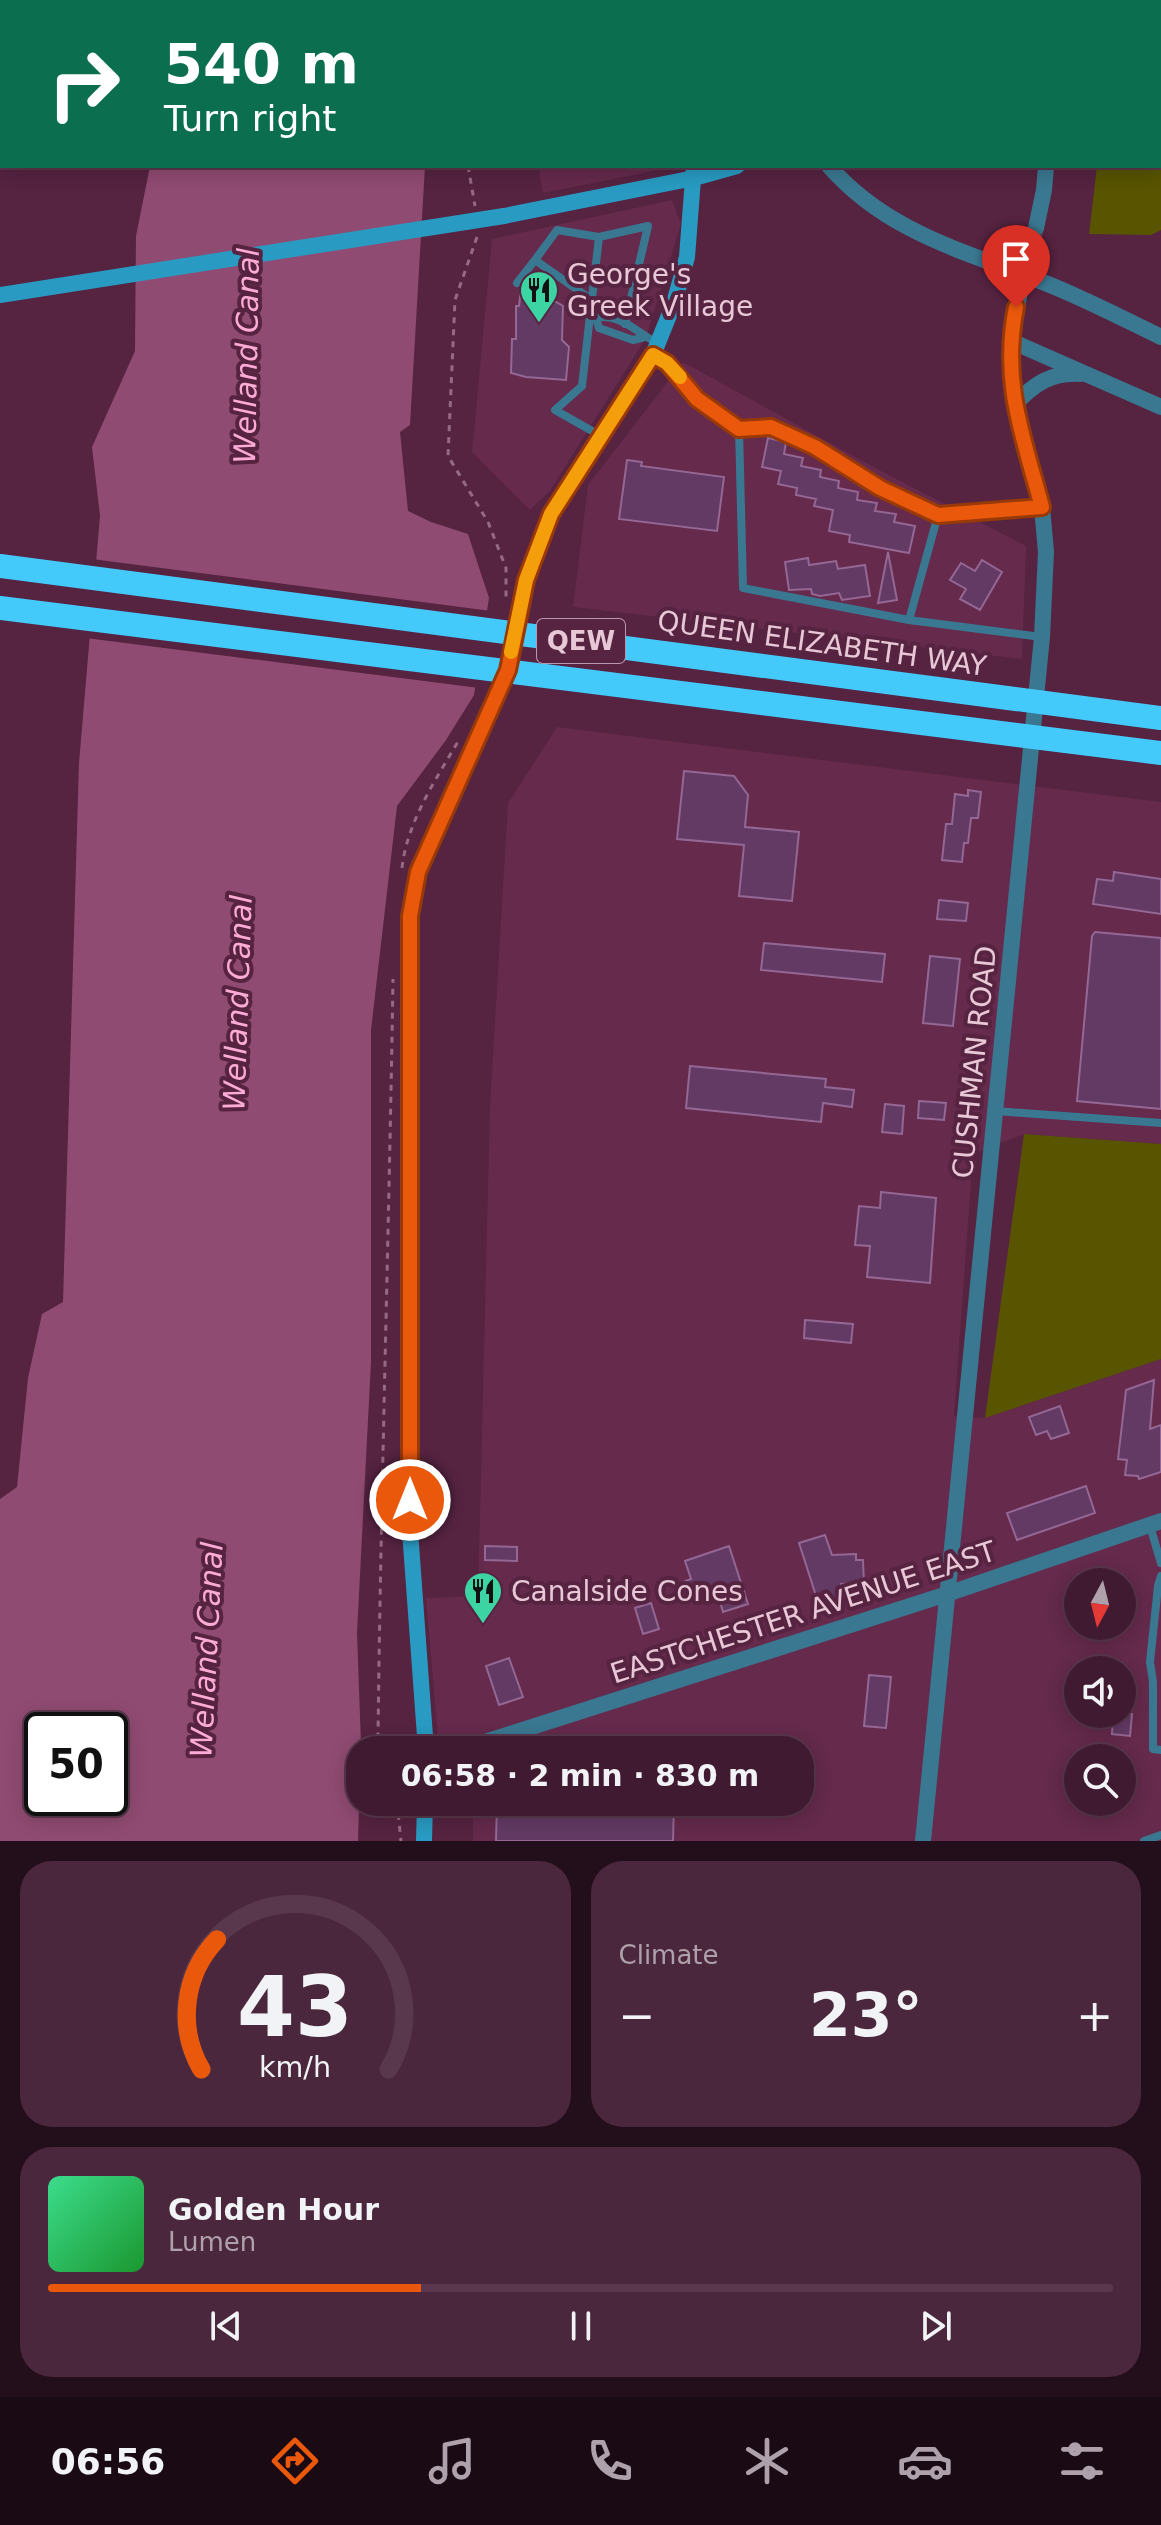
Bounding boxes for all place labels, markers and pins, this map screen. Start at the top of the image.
pin [982,225,1050,307]
place label: George's Greek Village [567,258,753,323]
restaurant icon: George's Greek Village [518,269,560,324]
restaurant icon: Canalside Cones [462,1570,504,1625]
place label: Canalside Cones [511,1575,743,1608]

